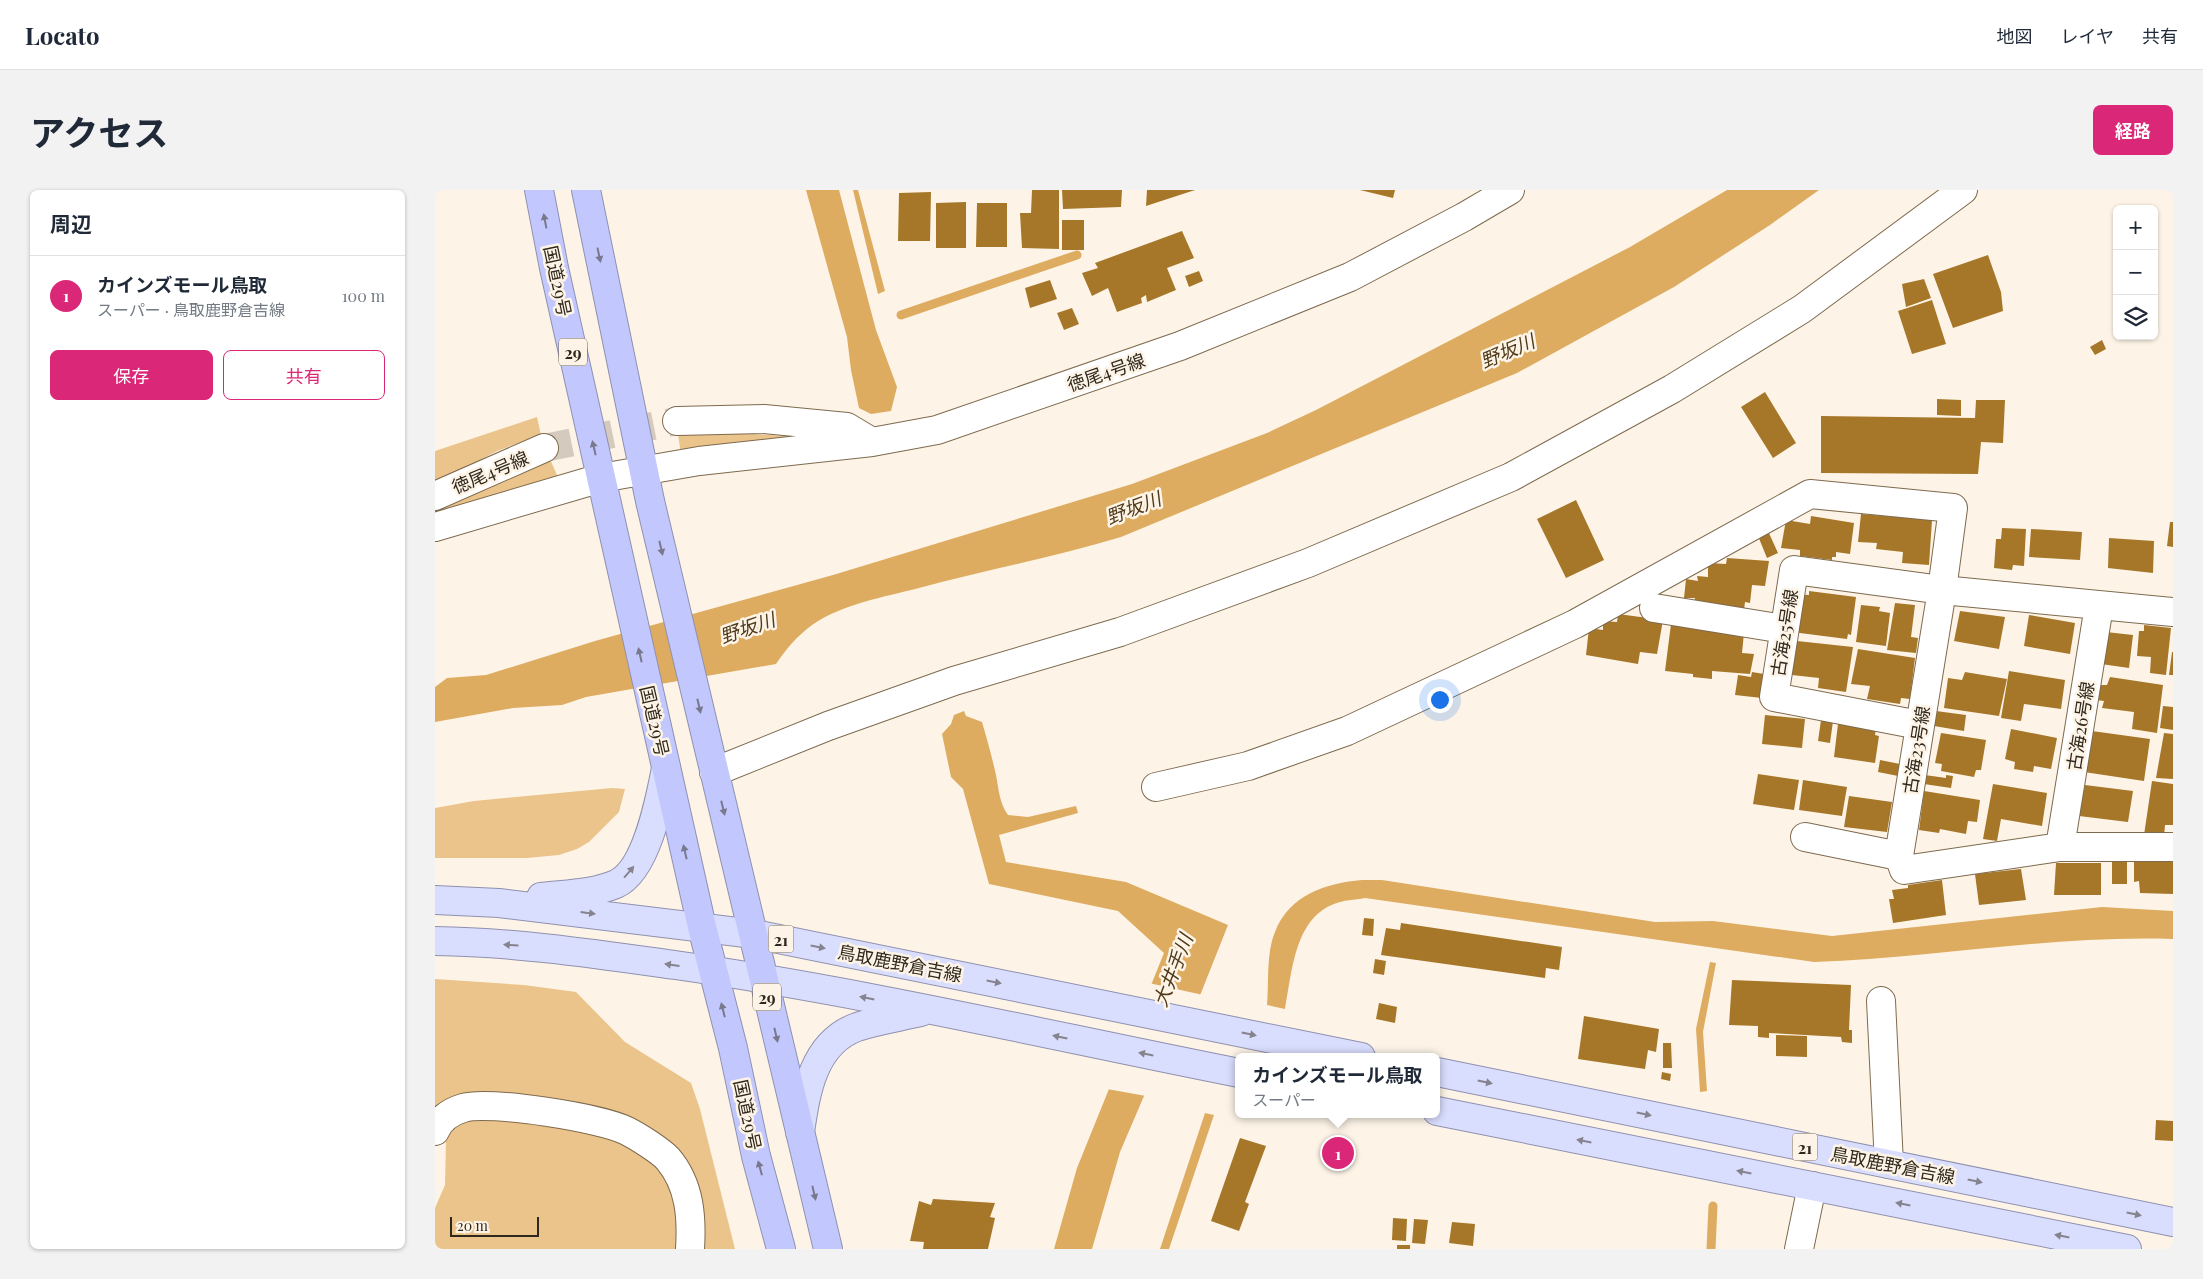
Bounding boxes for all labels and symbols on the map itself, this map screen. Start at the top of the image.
one-way arrow [541,213,549,228]
street label: 国道29号 [539,243,577,319]
one-way arrow [596,247,604,263]
water label: 野坂川 [1476,326,1540,373]
road number: 29 [559,338,587,366]
street label: 徳尾4号線 [1064,347,1148,397]
one-way arrow [590,440,598,455]
street label: 徳尾4号線 [448,445,532,499]
water label: 野坂川 [1102,484,1166,529]
one-way arrow [657,541,665,556]
street label: 古海25号線 [1765,588,1803,678]
water label: 野坂川 [716,605,780,649]
one-way arrow [636,648,644,663]
street label: 古海26号線 [2061,680,2099,772]
street label: 国道29号 [635,683,675,759]
your location [1427,687,1453,713]
one-way arrow [695,699,703,714]
street label: 古海23号線 [1897,704,1935,796]
one-way arrow [720,801,728,816]
one-way arrow [681,844,689,859]
one-way arrow [623,865,634,878]
one-way arrow [580,909,596,917]
road number: 21 [769,926,793,952]
water label: 大井手川 [1146,928,1198,1010]
street label: 鳥取鹿野倉吉線 [836,939,964,987]
one-way arrow [503,940,519,948]
one-way arrow [810,943,826,951]
one-way arrow [664,961,680,969]
one-way arrow [987,979,1003,987]
road number: 29 [753,984,781,1010]
one-way arrow [858,993,874,1001]
one-way arrow [719,1002,727,1017]
one-way arrow [772,1027,780,1042]
one-way arrow [1241,1030,1256,1038]
one-way arrow [1053,1033,1068,1041]
one-way arrow [1138,1050,1154,1058]
street label: 国道29号 [729,1077,767,1153]
one-way arrow [1477,1078,1492,1086]
one-way arrow [1636,1111,1652,1119]
pin: 1 [1322,1134,1354,1172]
road number: 21 [1793,1134,1817,1160]
one-way arrow [1576,1136,1592,1144]
street label: 鳥取鹿野倉吉線 [1829,1141,1957,1189]
one-way arrow [755,1160,763,1175]
one-way arrow [1735,1168,1751,1176]
one-way arrow [1967,1178,1983,1186]
one-way arrow [810,1185,818,1200]
one-way arrow [1895,1200,1911,1208]
one-way arrow [2126,1210,2141,1218]
scale bar [450,1214,539,1237]
one-way arrow [2055,1232,2070,1240]

